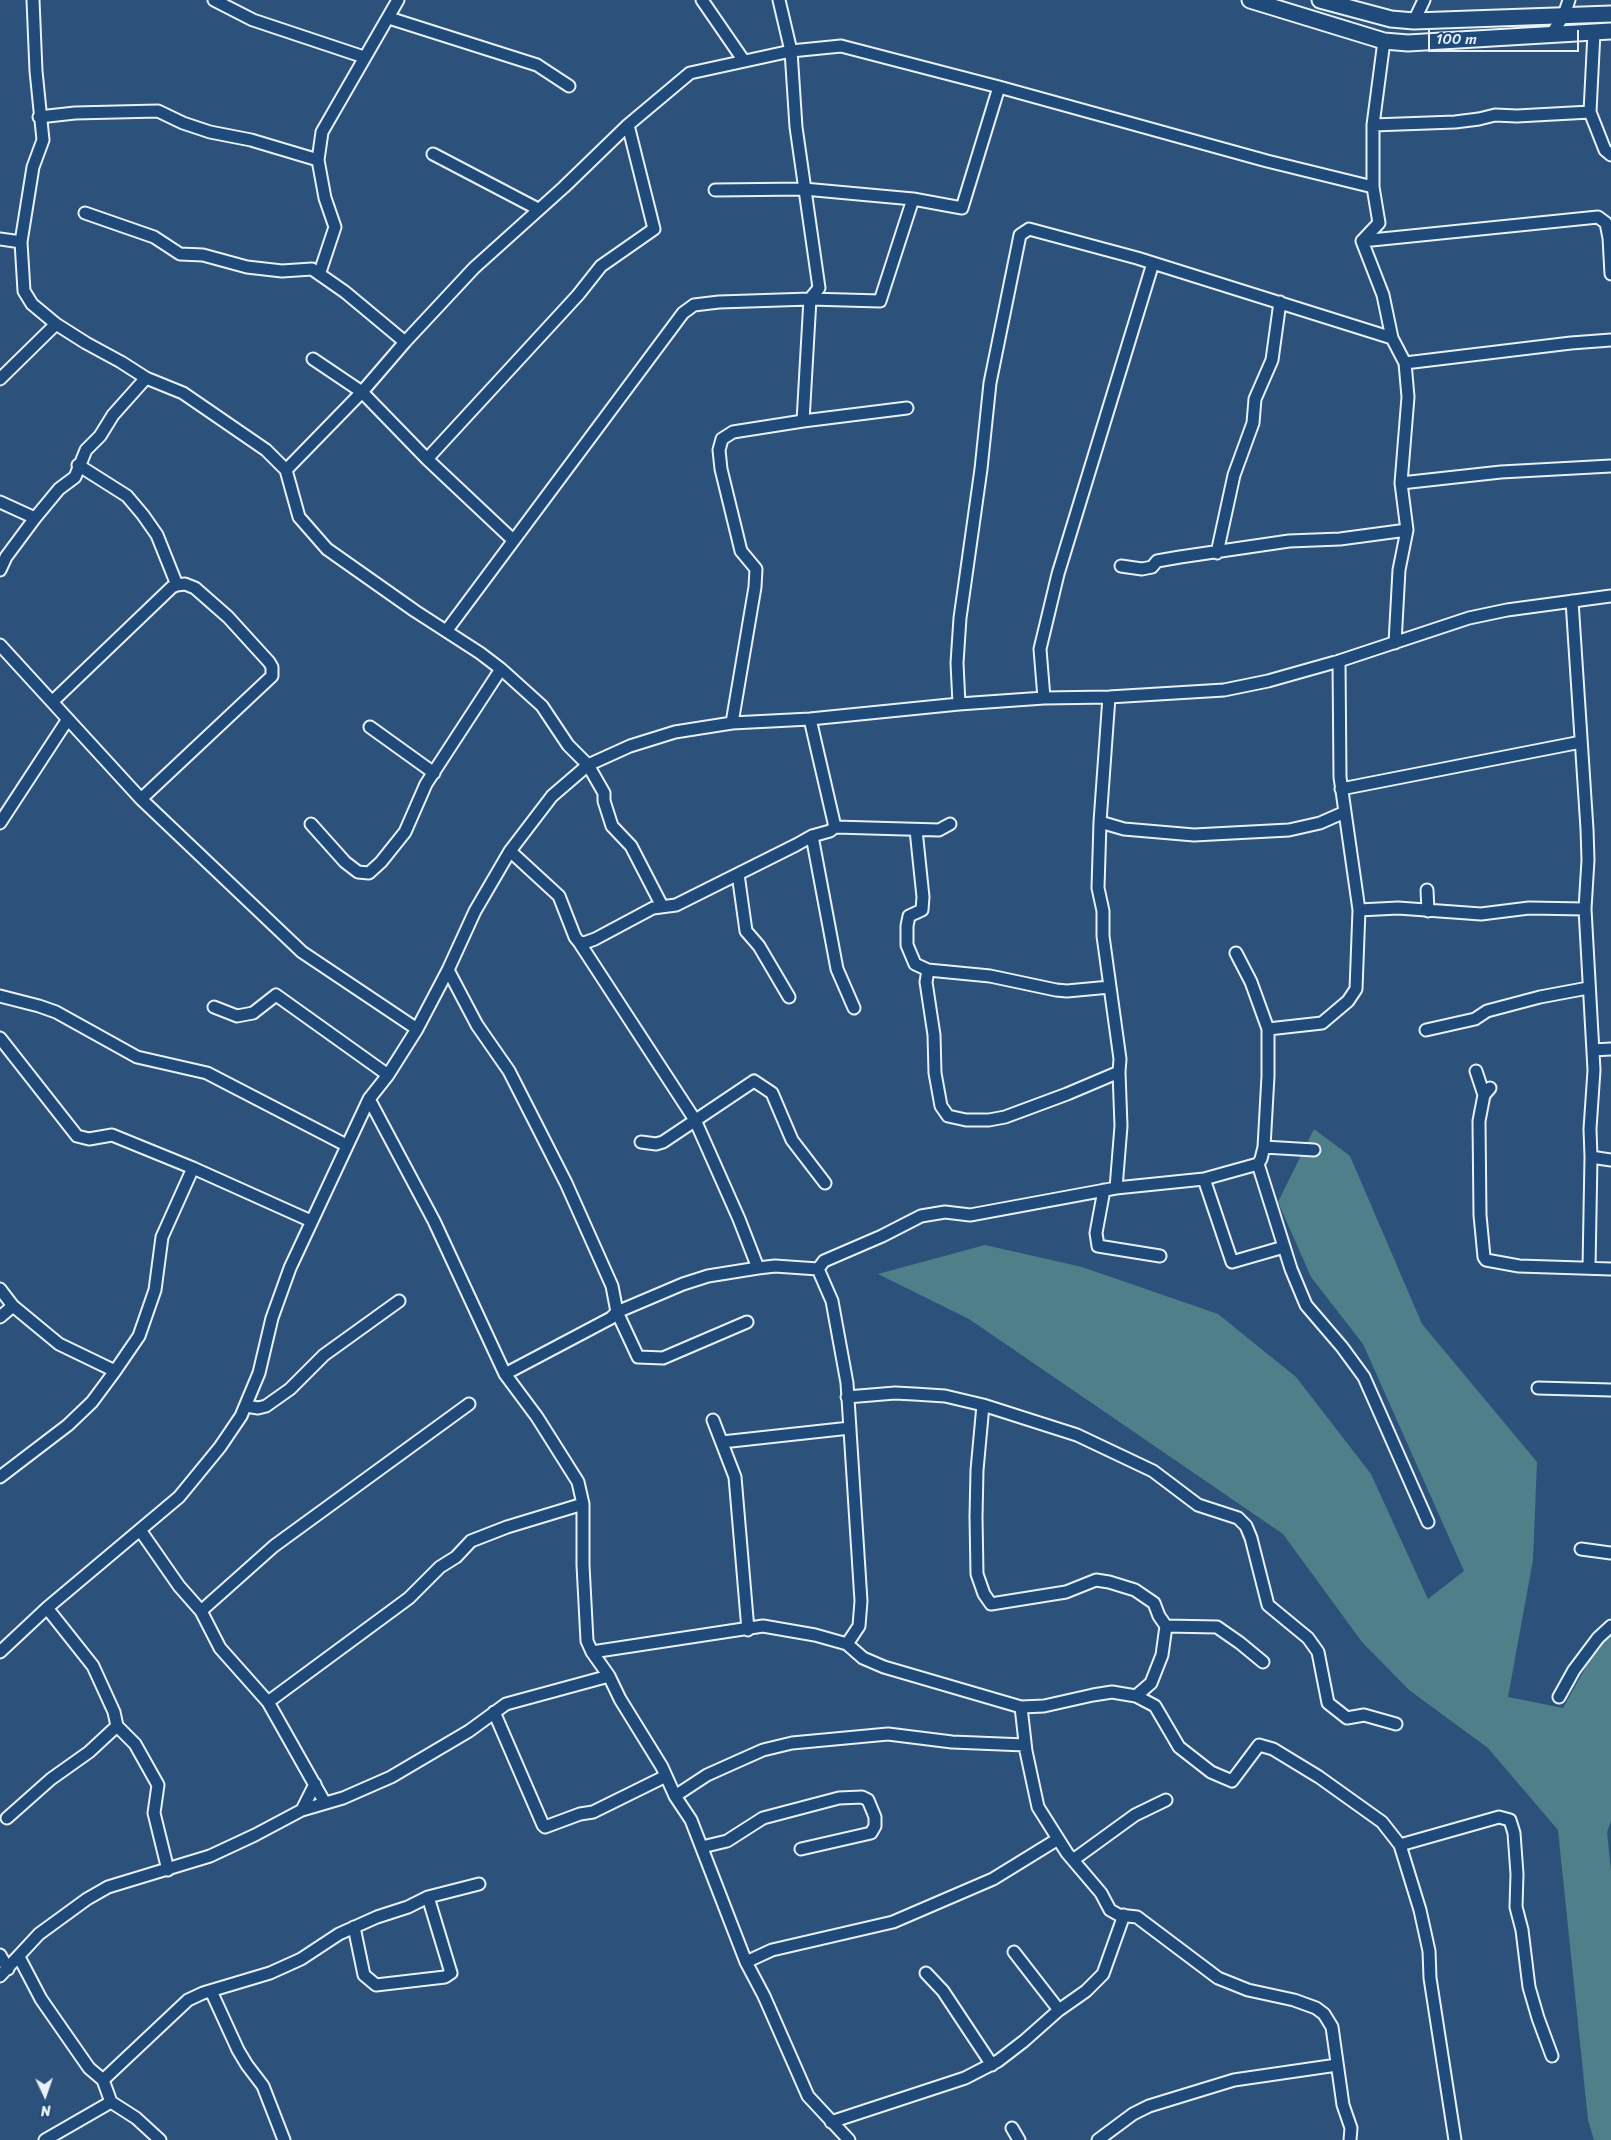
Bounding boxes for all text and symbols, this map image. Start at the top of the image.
scale bar [1431,20,1582,52]
text: 100 m [1436,26,1477,52]
north arrow [20,2070,70,2120]
text: N [40,2098,51,2123]

